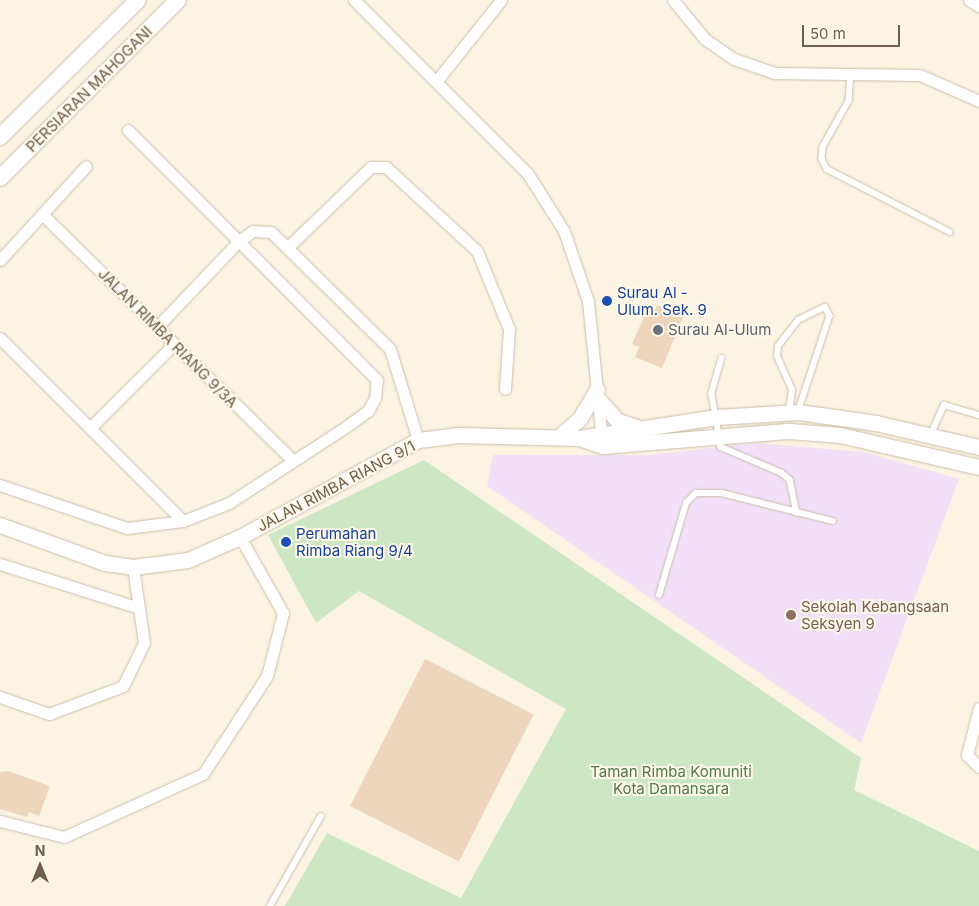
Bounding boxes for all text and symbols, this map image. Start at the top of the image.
scale bar [804,15,902,47]
street label: PERSIARAN MAHOGANI [22,22,156,156]
text: 50 m [810,24,846,43]
street label: JALAN RIMBA RIANG 9/3A [95,265,241,411]
place label: Surau Al - Ulum. Sek. 9 [617,283,707,318]
marker: Surau Al - Ulum. Sek. 9 [601,295,613,307]
place label: Surau Al-Ulum [668,321,771,339]
marker: Surau Al-Ulum [652,324,664,336]
street label: JALAN RIMBA RIANG 9/1 [254,437,418,535]
place label: Perumahan Rimba Riang 9/4 [296,524,413,559]
marker: Perumahan Rimba Riang 9/4 [280,536,292,548]
place label: Sekolah Kebangsaan Seksyen 9 [801,597,949,632]
marker: Sekolah Kebangsaan Seksyen 9 [785,609,797,621]
park label: Taman Rimba Komuniti Kota Damansara [590,762,752,797]
north arrow [15,841,65,891]
text: N [35,842,45,859]

